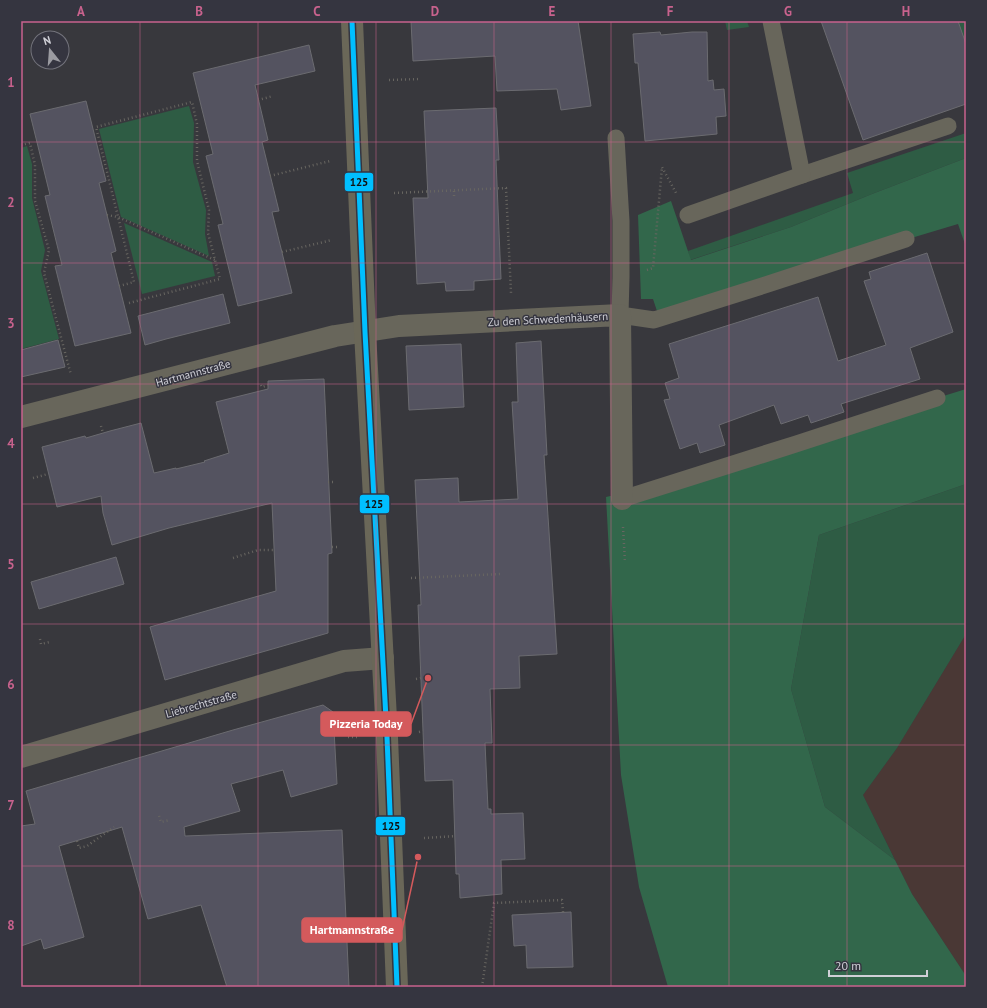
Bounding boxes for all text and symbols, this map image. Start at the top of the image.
text: A [77,3,85,20]
text: B [195,3,203,20]
text: C [313,3,321,20]
text: D [431,3,439,20]
text: E [549,3,556,20]
text: F [667,3,674,20]
text: G [784,3,792,20]
text: H [902,3,910,20]
north arrow [30,30,70,70]
text: N [42,33,53,48]
text: 1 [7,74,15,91]
line badge: 125 [344,172,374,192]
text: 125 [350,175,368,189]
text: 2 [7,194,15,211]
street label: Zu den Schwedenhäusern [488,309,608,329]
text: 3 [7,315,15,332]
street label: Hartmannstraße [154,356,232,390]
text: 4 [7,435,15,452]
line badge: 125 [359,494,390,514]
text: 125 [365,497,383,511]
text: 5 [7,556,15,573]
text: 6 [7,676,15,693]
street label: Liebrechtstraße [164,687,239,721]
callout: Pizzeria Today [321,712,411,736]
text: Pizzeria Today [330,716,403,731]
text: 7 [7,797,15,814]
line badge: 125 [375,816,406,836]
text: 125 [382,819,400,833]
text: 8 [7,917,15,934]
callout: Hartmannstraße [302,918,402,942]
text: Hartmannstraße [310,922,394,937]
scale bar [829,952,927,978]
text: 20 m [835,958,861,973]

